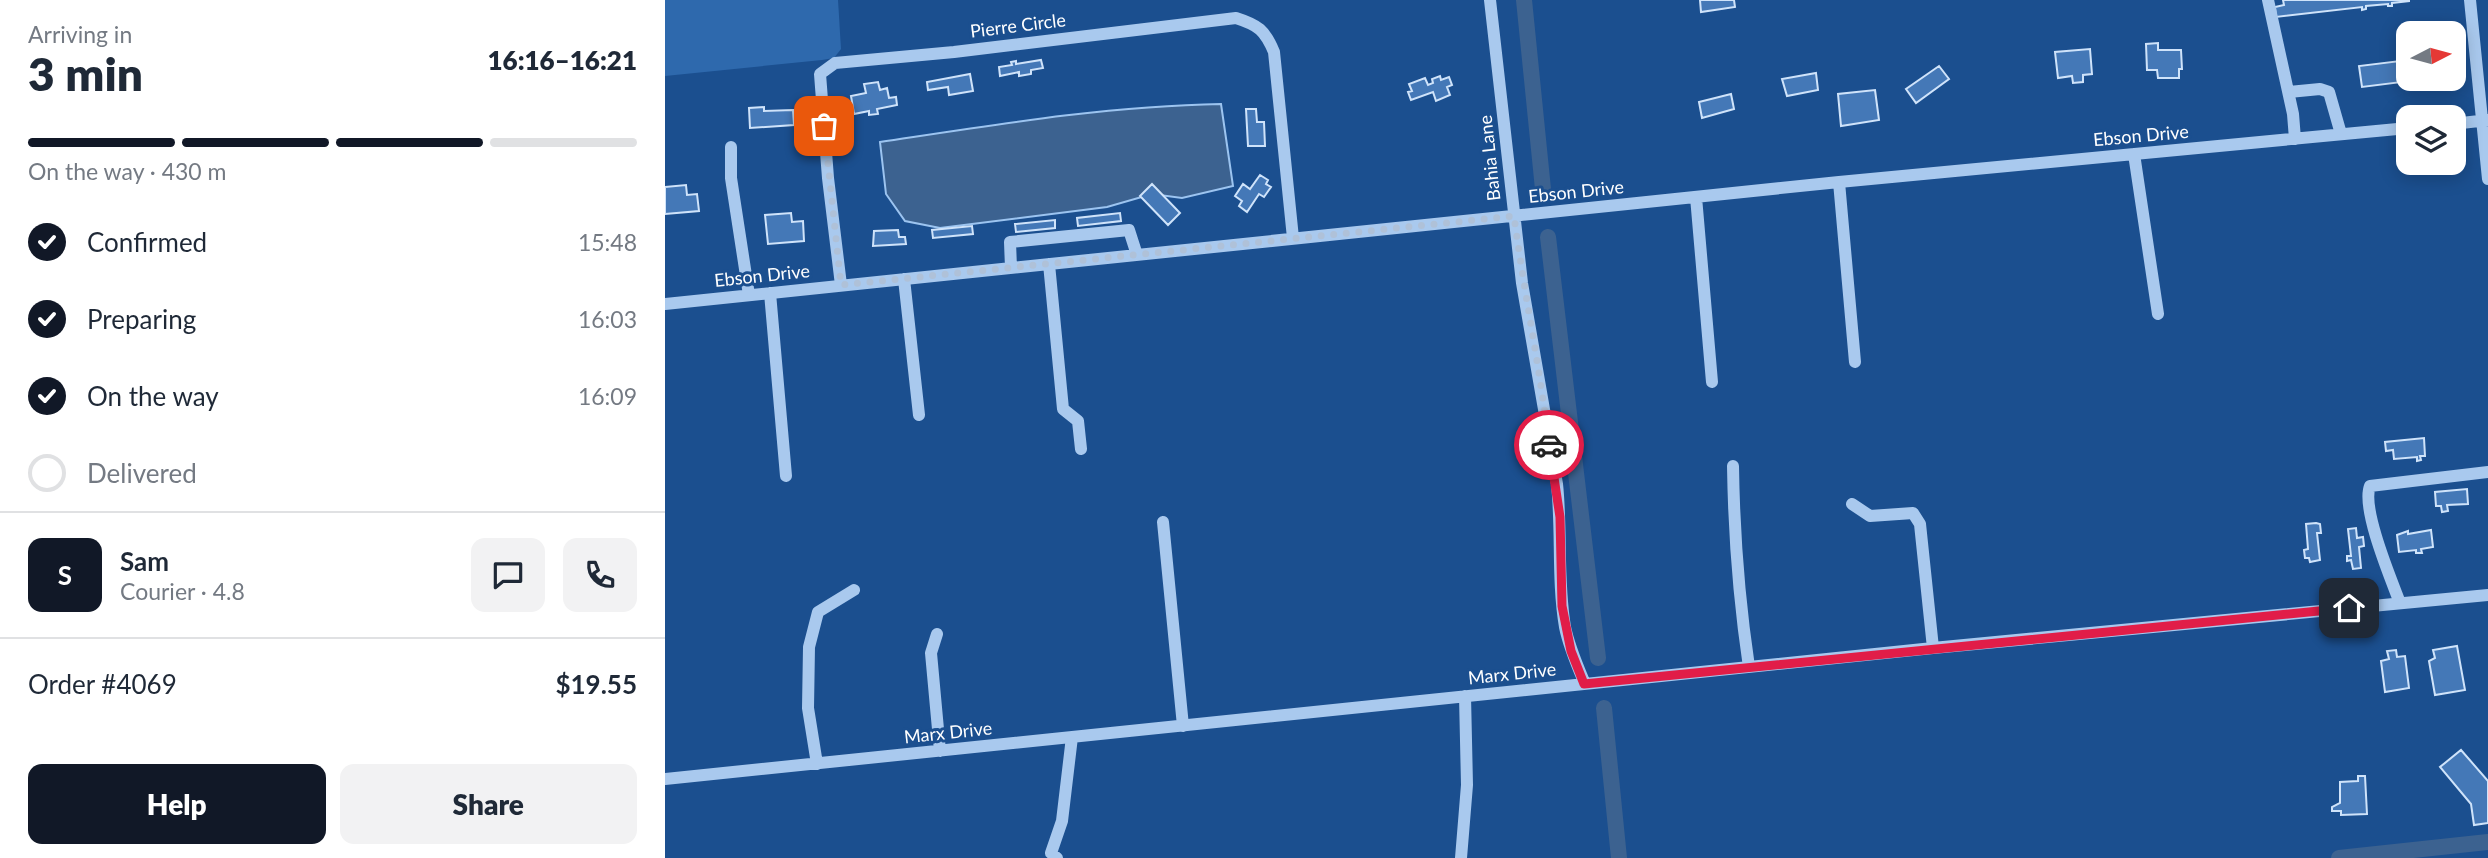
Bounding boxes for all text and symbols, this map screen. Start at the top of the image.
street label: Pierre Circle [969,8,1067,42]
text: Arriving in [28,20,132,48]
north arrow [2396,21,2466,91]
map controls [2396,21,2466,175]
text: 16:16–16:21 [487,44,637,76]
text: 3 min [28,46,143,101]
pin [794,96,854,156]
button: layers [2396,105,2466,175]
icon: bag [805,107,843,145]
street label: Bahia Lane [1474,114,1504,202]
street label: Ebson Drive [2092,120,2190,150]
text: On the way · 430 m [28,157,227,185]
street label: Ebson Drive [1527,175,1625,207]
icon: check [28,223,66,261]
text: Confirmed [87,226,207,258]
text: 15:48 [578,228,637,256]
street label: Ebson Drive [713,259,811,291]
icon: check [28,300,66,338]
text: Preparing [87,303,196,335]
text: 16:03 [578,305,637,333]
icon: check [28,377,66,415]
text: On the way [87,380,219,412]
text: 16:09 [578,382,637,410]
courier [1514,410,1584,480]
icon: car [1530,426,1568,464]
text: Delivered [87,457,197,489]
button: chat [471,538,545,612]
button: phone [563,538,637,612]
text: Sam [120,545,169,577]
text: S [58,559,72,591]
text: Courier · 4.8 [120,577,245,605]
pin [2319,578,2379,638]
icon: home [2330,589,2368,627]
street label: Marx Drive [1467,657,1557,689]
text: Order #4069 [28,668,177,700]
text: $19.55 [555,668,637,700]
street label: Marx Drive [903,716,993,748]
button: Help [28,764,326,844]
button: Share [340,764,637,844]

